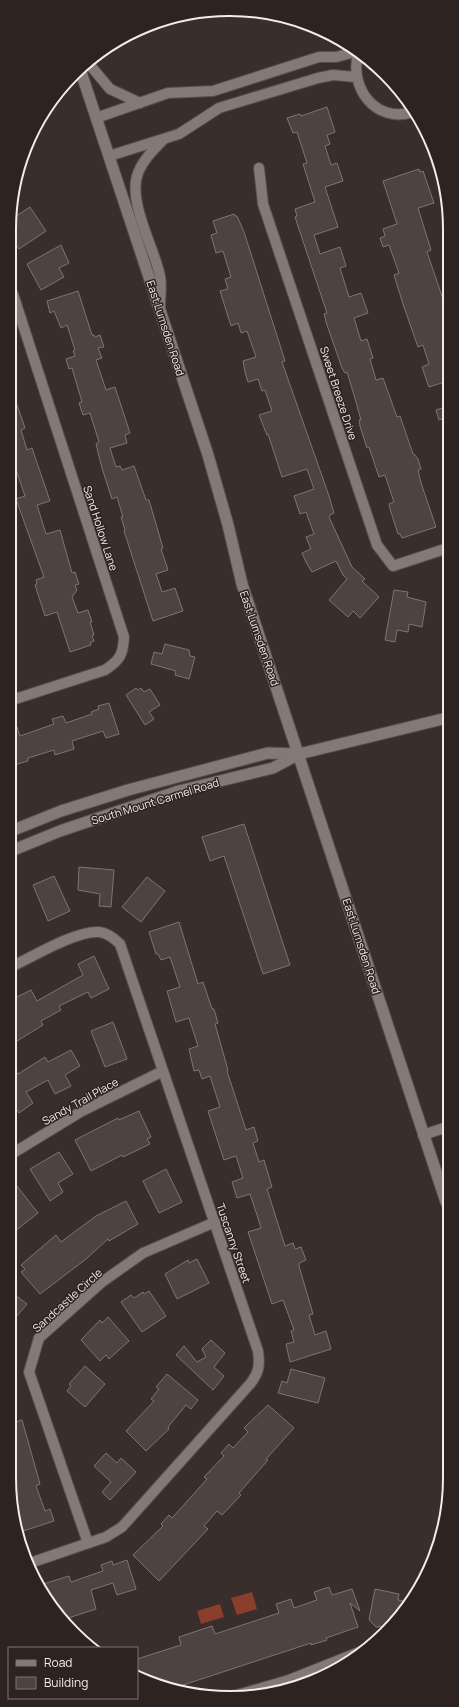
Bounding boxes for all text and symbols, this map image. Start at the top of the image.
street label: East Lumsden Road [143,278,189,378]
street label: Sweet Breeze Drive [317,344,361,442]
street label: Sand Hollow Lane [80,483,122,573]
street label: East Lumsden Road [237,588,283,688]
street label: South Mount Carmel Road [89,774,221,828]
street label: East Lumsden Road [339,896,385,996]
street label: Sandy Trail Place [39,1074,121,1128]
street label: Tuscanny Street [213,1201,255,1285]
street label: Sandcastle Circle [29,1264,105,1335]
legend [8,1647,138,1699]
text: Road [44,1654,72,1671]
text: Building [44,1674,88,1691]

